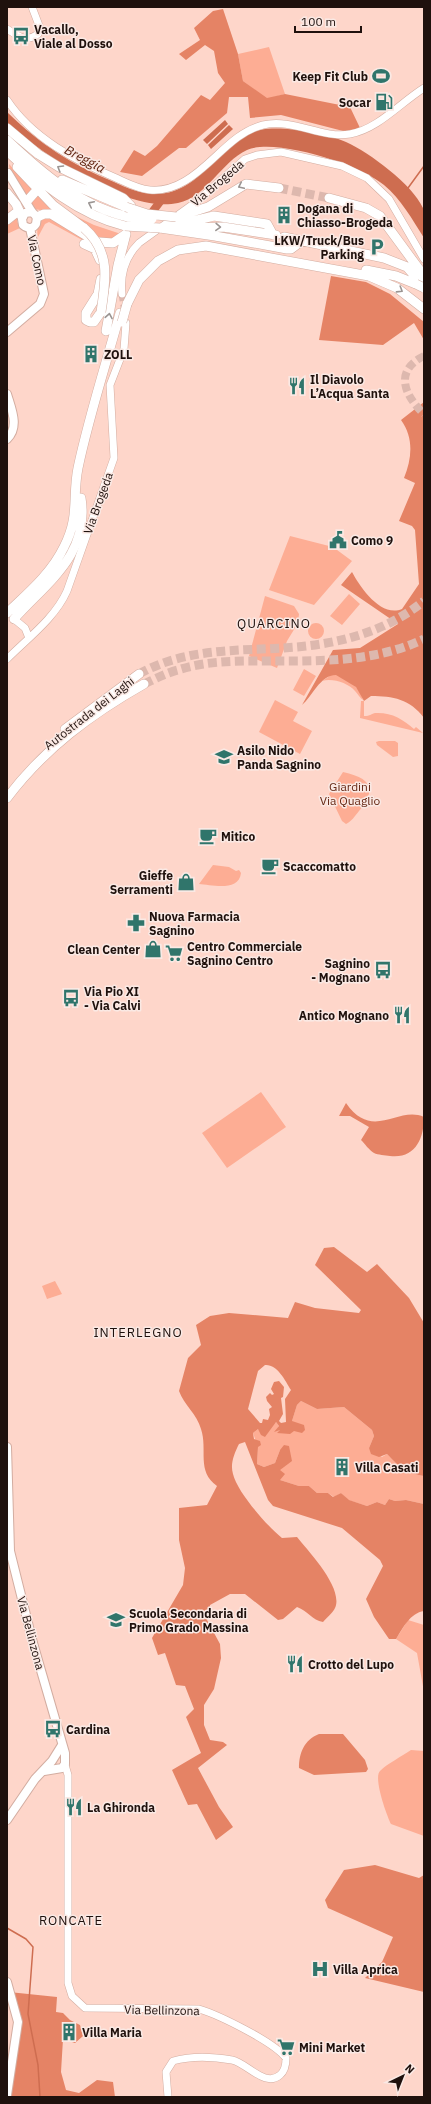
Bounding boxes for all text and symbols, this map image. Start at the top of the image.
scale bar [295,8,361,34]
text: 100 m [301,14,336,29]
place label: Vacallo, Viale al Dosso [34,22,113,51]
bus stop icon: Vacallo, Viale al Dosso [11,26,31,46]
sports icon: Keep Fit Club [371,66,391,86]
place label: Keep Fit Club [293,69,368,84]
fuel station icon: Socar [374,92,394,112]
place label: Socar [339,95,371,110]
water label: Breggia [62,141,108,177]
street label: Via Brogeda [187,156,247,210]
one-way arrow [57,165,64,173]
one-way arrow [238,182,245,190]
one-way arrow [88,201,96,209]
place label: Dogana di Chiasso-Brogeda [297,201,393,230]
building icon: Dogana di Chiasso-Brogeda [274,205,294,225]
one-way arrow [215,222,221,231]
place label: LKW/Truck/Bus Parking [274,233,364,262]
street label: Via Como [24,234,50,287]
parking icon: LKW/Truck/Bus Parking [367,237,387,257]
one-way arrow [396,286,403,293]
one-way arrow [104,313,113,319]
building icon: ZOLL [81,344,101,364]
place label: ZOLL [104,347,132,362]
place label: Il Diavolo L’Acqua Santa [310,372,390,401]
restaurant icon: Il Diavolo L’Acqua Santa [287,376,307,396]
street label: Via Brogeda [80,469,116,536]
public building icon: Como 9 [328,530,348,550]
place label: Como 9 [351,533,393,548]
district label: QUARCINO [237,615,311,632]
street label: Autostrada dei Laghi [41,673,137,753]
place label: Asilo Nido Panda Sagnino [237,743,321,772]
school or university icon: Asilo Nido Panda Sagnino [214,747,234,767]
park label: Giardini Via Quaglio [320,779,381,808]
cafe icon: Mitico [198,826,218,846]
place label: Mitico [221,829,255,844]
cafe icon: Scaccomatto [260,856,280,876]
place label: Scaccomatto [283,859,356,874]
place label: Gieffe Serramenti [110,868,173,897]
shop icon: Gieffe Serramenti [176,872,196,892]
place label: Nuova Farmacia Sagnino [149,909,240,938]
pharmacy icon: Nuova Farmacia Sagnino [126,913,146,933]
shop icon: Clean Center [143,939,163,959]
place label: Centro Commerciale Sagnino Centro [187,939,302,968]
place label: Clean Center [67,942,140,957]
supermarket icon: Centro Commerciale Sagnino Centro [164,943,184,963]
place label: Sagnino - Mognano [311,956,370,985]
bus stop icon: Sagnino - Mognano [373,960,393,980]
place label: Via Pio XI - Via Calvi [84,984,141,1013]
bus stop icon: Via Pio XI - Via Calvi [61,988,81,1008]
restaurant icon: Antico Mognano [392,1005,412,1025]
place label: Antico Mognano [299,1008,389,1023]
district label: INTERLEGNO [93,1324,183,1341]
building icon: Villa Casati [332,1457,352,1477]
place label: Villa Casati [355,1460,419,1475]
street label: Via Bellinzona [14,1595,48,1672]
place label: Scuola Secondaria di Primo Grado Massina [129,1606,249,1635]
school or university icon: Scuola Secondaria di Primo Grado Massina [106,1610,126,1630]
restaurant icon: Crotto del Lupo [285,1654,305,1674]
place label: Crotto del Lupo [308,1657,394,1672]
bus stop icon: Cardina [43,1719,63,1739]
place label: Cardina [66,1722,110,1737]
restaurant icon: La Ghironda [64,1797,84,1817]
place label: La Ghironda [87,1800,155,1815]
district label: RONCATE [39,1912,103,1929]
hospital icon: Villa Aprica [310,1959,330,1979]
place label: Villa Aprica [333,1962,398,1977]
street label: Via Bellinzona [124,2002,201,2018]
building icon: Villa Maria [59,2022,79,2042]
place label: Villa Maria [82,2025,142,2040]
supermarket icon: Mini Market [276,2037,296,2057]
place label: Mini Market [299,2040,366,2055]
north arrow [383,2056,423,2096]
text: N [402,2061,418,2077]

